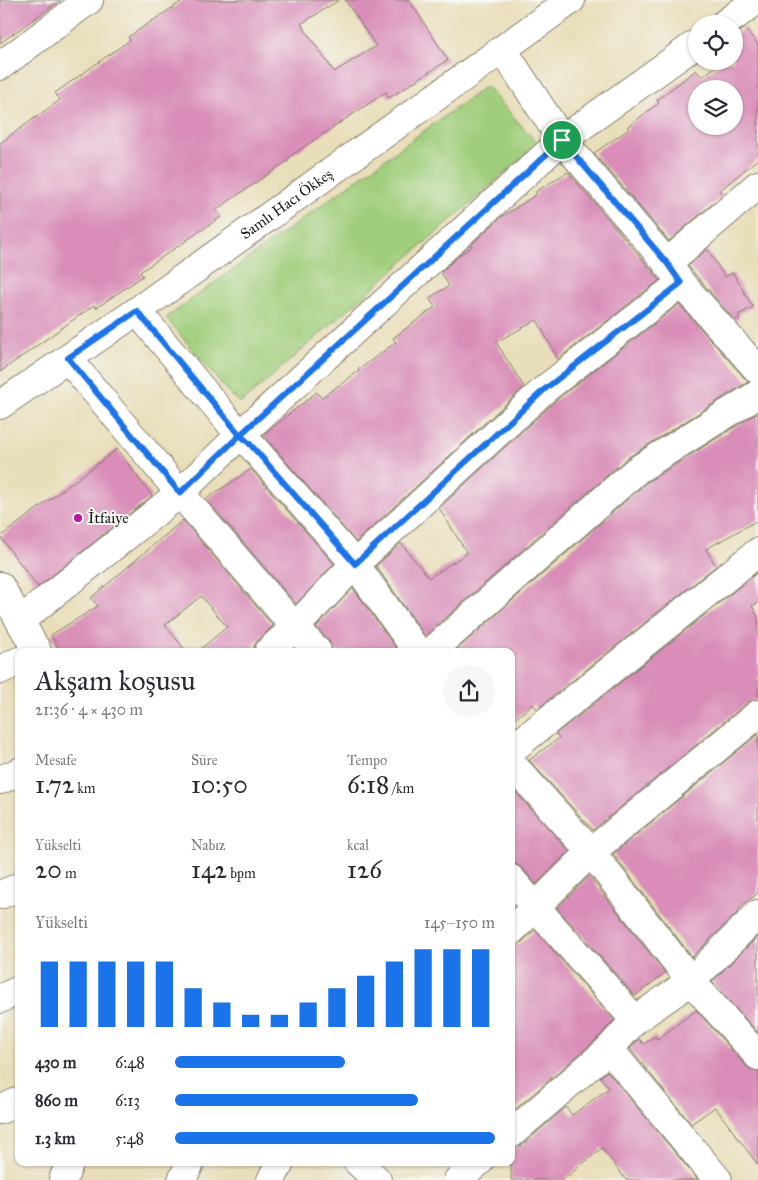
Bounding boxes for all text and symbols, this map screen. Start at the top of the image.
map controls [688,15,743,135]
button: locate [688,15,743,70]
button: layers [688,80,743,135]
pin [541,119,583,161]
icon: arrive [548,126,576,154]
street label: Samlı Hacı Ökkeş [237,165,336,243]
place label: İtfaiye [88,509,128,527]
marker: İtfaiye [72,512,84,524]
text: Akşam koşusu [35,663,196,698]
button: share [443,665,495,717]
text: 21:36 · 4 × 430 m [35,700,143,719]
text: Mesafe [35,752,77,769]
text: Süre [191,752,218,769]
text: Tempo [347,752,387,769]
text: 1.72 [35,769,74,800]
text: 10:50 [191,769,248,800]
text: 6:18 [347,769,389,800]
text: km [74,780,96,797]
text: /km [389,780,414,797]
text: Yükselti [35,837,81,854]
text: Nabız [191,837,226,854]
text: kcal [347,837,369,854]
text: 20 [35,854,62,885]
text: 142 [191,854,227,885]
text: 126 [347,854,382,885]
text: m [62,865,77,882]
text: bpm [227,865,256,882]
text: Yükselti [35,913,88,932]
text: 145–150 m [424,913,495,932]
text: 430 m [35,1053,77,1072]
text: 6:48 [115,1053,145,1072]
text: 860 m [35,1091,78,1110]
text: 6:13 [115,1091,140,1110]
text: 1.3 km [35,1129,75,1148]
text: 5:48 [115,1129,144,1148]

